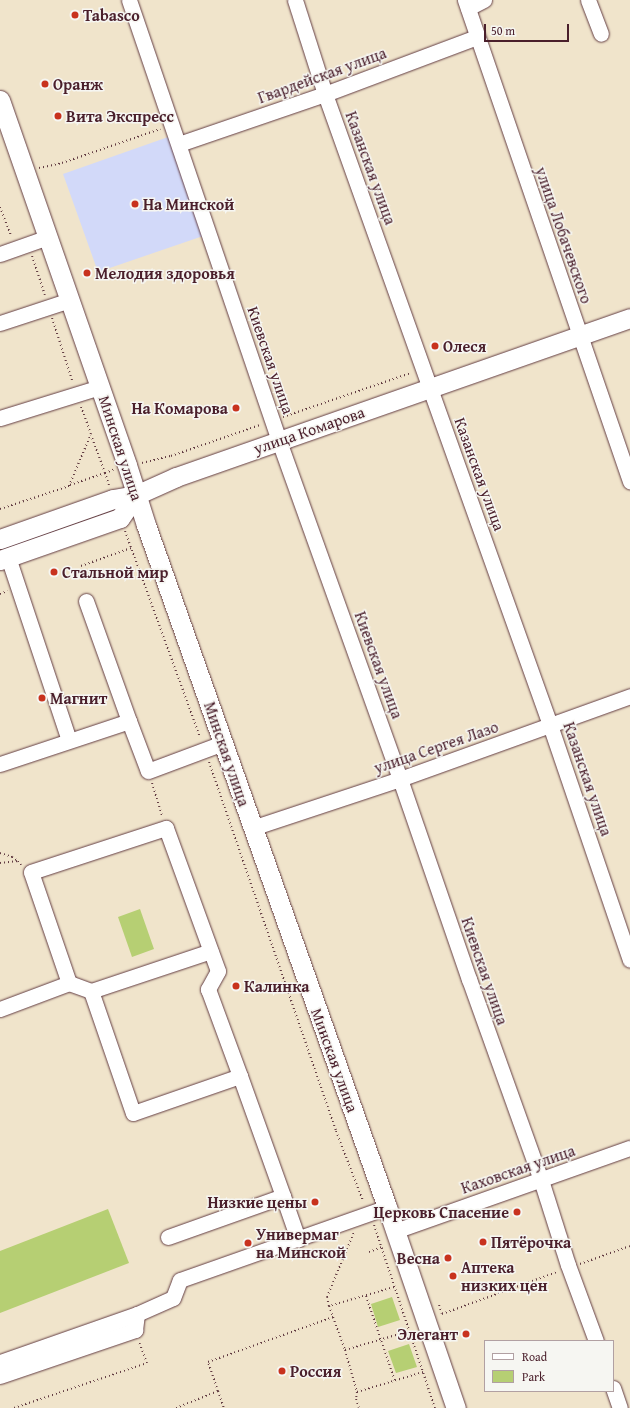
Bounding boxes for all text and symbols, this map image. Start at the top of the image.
place label: Tabasco [83,5,140,25]
marker: Tabasco [70,10,80,20]
scale bar [486,16,571,42]
text: 50 m [491,22,515,39]
street label: Гвардейская улица [255,43,389,107]
place label: Оранж [53,74,103,94]
marker: Оранж [40,79,50,89]
place label: Вита Экспресс [66,106,174,126]
street label: Казанская улица [342,109,400,227]
marker: Вита Экспресс [53,111,63,121]
street label: улица Лобачевского [532,164,596,306]
place label: На Минской [143,194,234,214]
marker: На Минской [130,199,140,209]
place label: Мелодия здоровья [95,263,235,283]
marker: Мелодия здоровья [82,268,92,278]
street label: Киевская улица [244,304,298,416]
place label: Олеся [443,336,486,356]
marker: Олеся [430,341,440,351]
street label: Минская улица [95,393,147,503]
place label: На Комарова [131,398,228,418]
street label: улица Комарова [251,402,367,458]
marker: На Комарова [231,403,241,413]
street label: Казанская улица [451,415,509,533]
place label: Стальной мир [62,562,168,582]
marker: Стальной мир [49,567,59,577]
street label: Киевская улица [351,609,407,721]
place label: Магнит [50,688,107,708]
marker: Магнит [37,693,47,703]
street label: Минская улица [200,699,254,809]
street label: улица Сергея Лазо [371,717,501,777]
street label: Казанская улица [560,720,616,838]
street label: Киевская улица [458,915,512,1027]
place label: Калинка [244,976,310,996]
marker: Калинка [231,981,241,991]
street label: Минская улица [307,1005,363,1115]
street label: Каховская улица [458,1140,578,1198]
place label: Низкие цены [207,1192,307,1212]
marker: Низкие цены [310,1197,320,1207]
place label: Церковь Спасение [374,1202,509,1222]
marker: Церковь Спасение [512,1207,522,1217]
place label: Универмаг на Минской [256,1224,346,1262]
place label: Пятёрочка [491,1232,571,1252]
marker: Пятёрочка [478,1237,488,1247]
marker: Универмаг на Минской [243,1238,253,1248]
place label: Весна [397,1248,440,1268]
marker: Весна [443,1253,453,1263]
place label: Аптека низких цен [461,1257,547,1295]
marker: Аптека низких цен [448,1271,458,1281]
place label: Элегант [397,1324,458,1344]
marker: Элегант [461,1329,471,1339]
legend [484,1340,614,1392]
text: Road [522,1348,547,1365]
place label: Россия [290,1361,341,1381]
marker: Россия [277,1366,287,1376]
text: Park [522,1368,545,1385]

